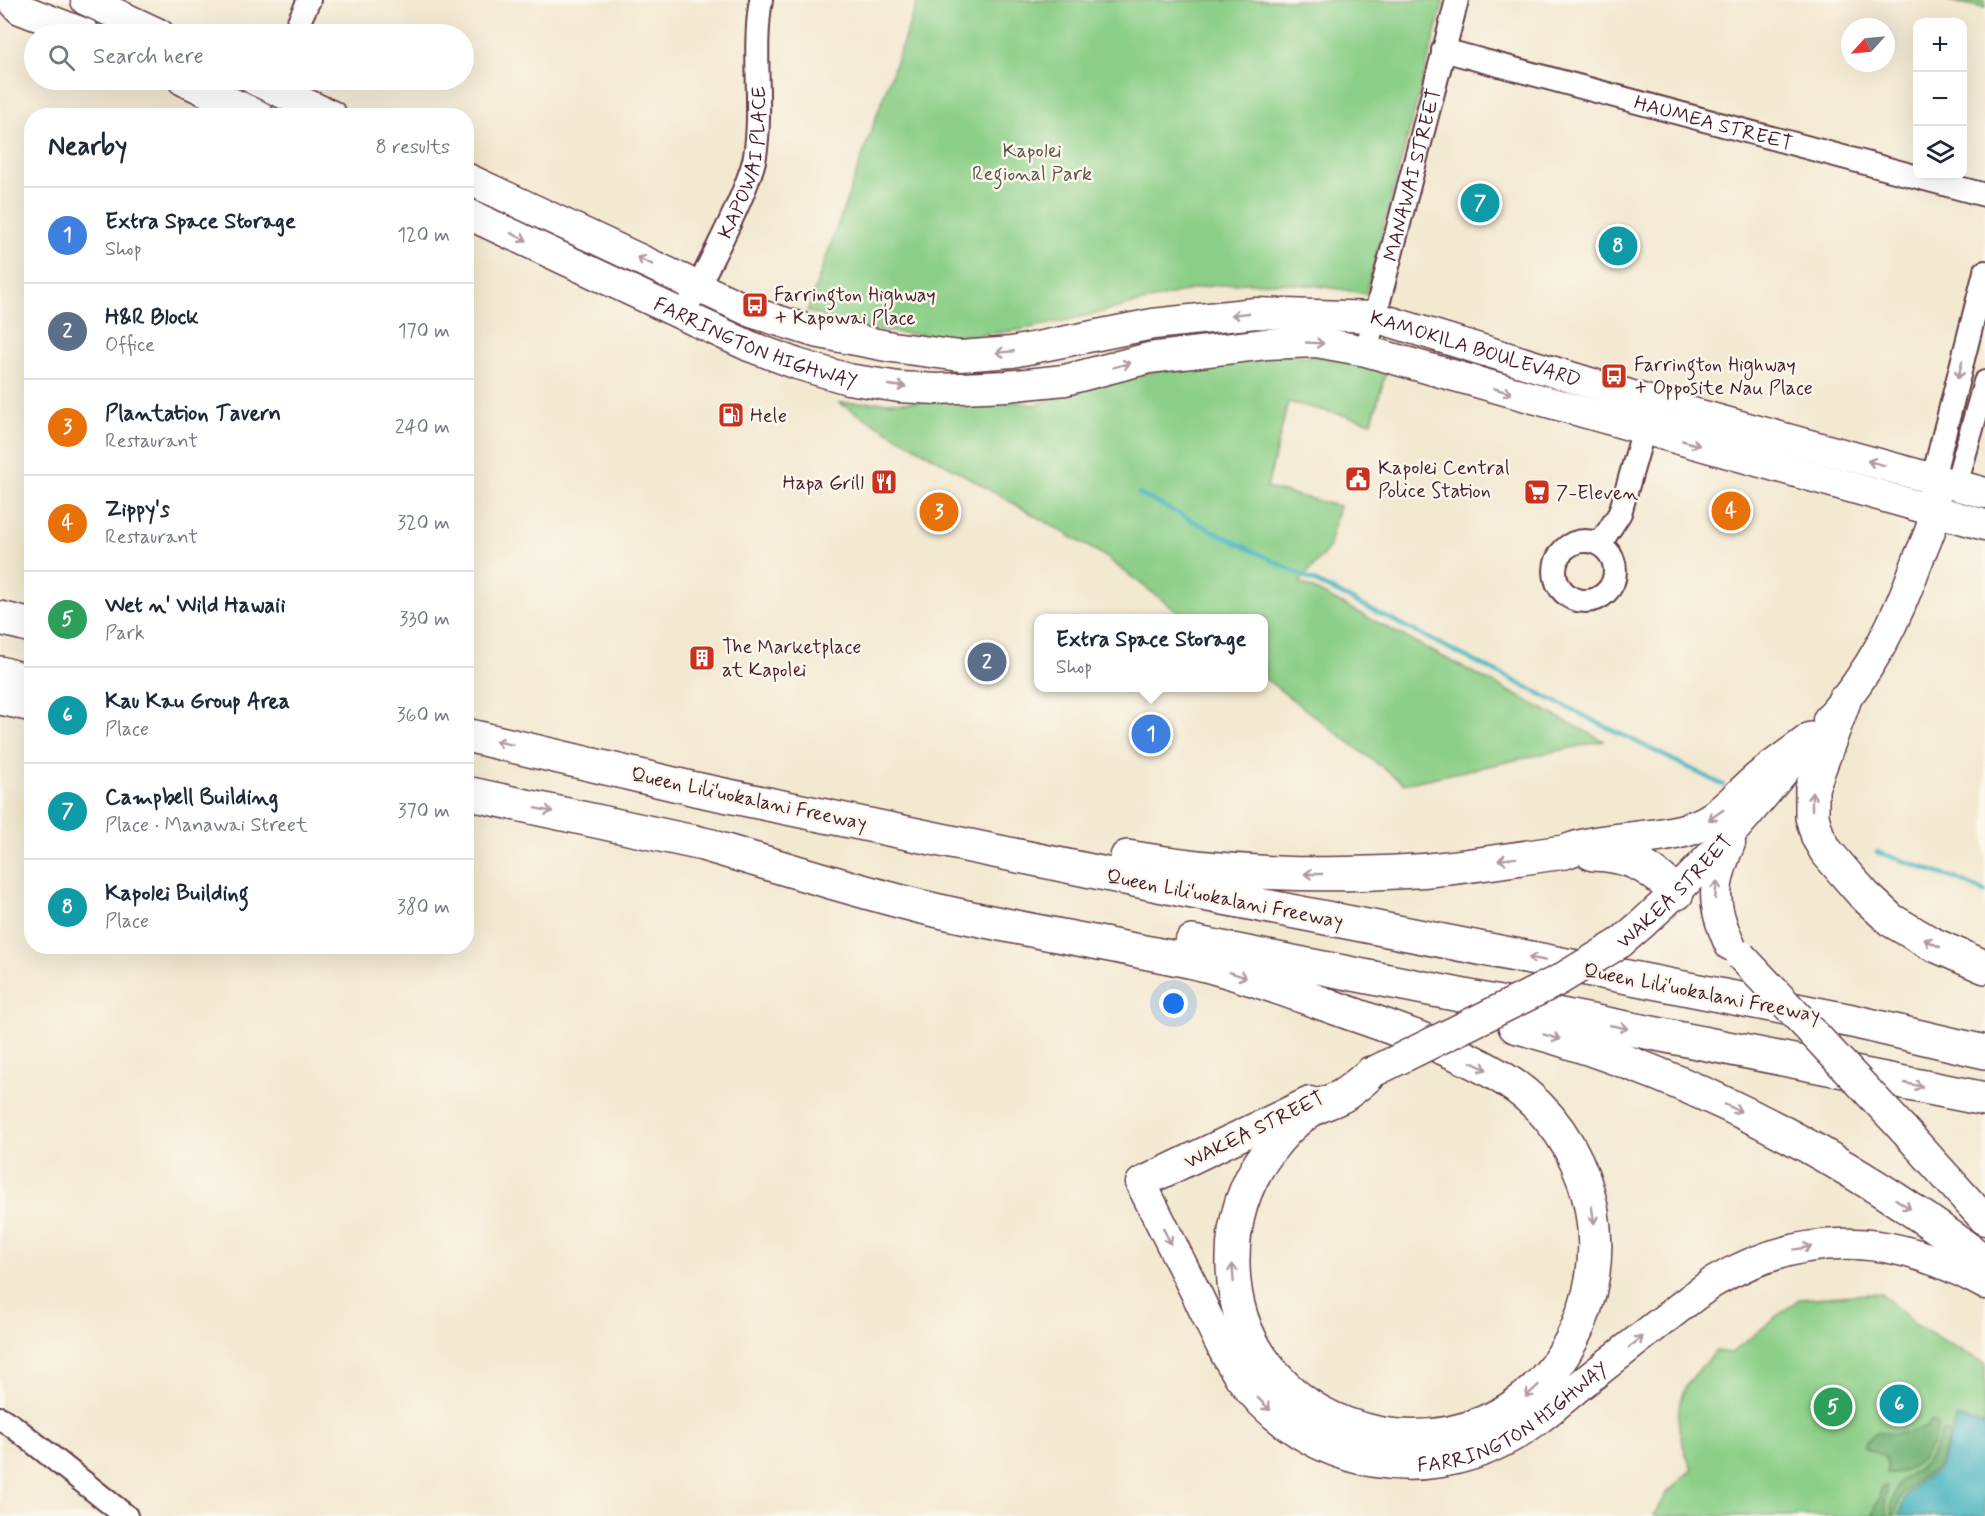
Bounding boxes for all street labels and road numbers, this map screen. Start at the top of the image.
street label: KAPOWAI PLACE [712,86,773,244]
street label: MANAWAI STREET [1378,86,1448,265]
street label: HAUMEA STREET [1631,90,1795,158]
street label: FARRINGTON HIGHWAY [649,291,859,395]
street label: KAMOKILA BOULEVARD [1367,304,1584,394]
street label: Queen Liliʻuokalani Freeway [628,761,869,838]
street label: WAKEA STREET [1611,829,1739,955]
street label: Queen Liliʻuokalani Freeway [1104,863,1345,936]
street label: Queen Liliʻuokalani Freeway [1581,957,1822,1030]
street label: WAKEA STREET [1180,1085,1329,1176]
street label: FARRINGTON HIGHWAY [1416,1356,1615,1479]

